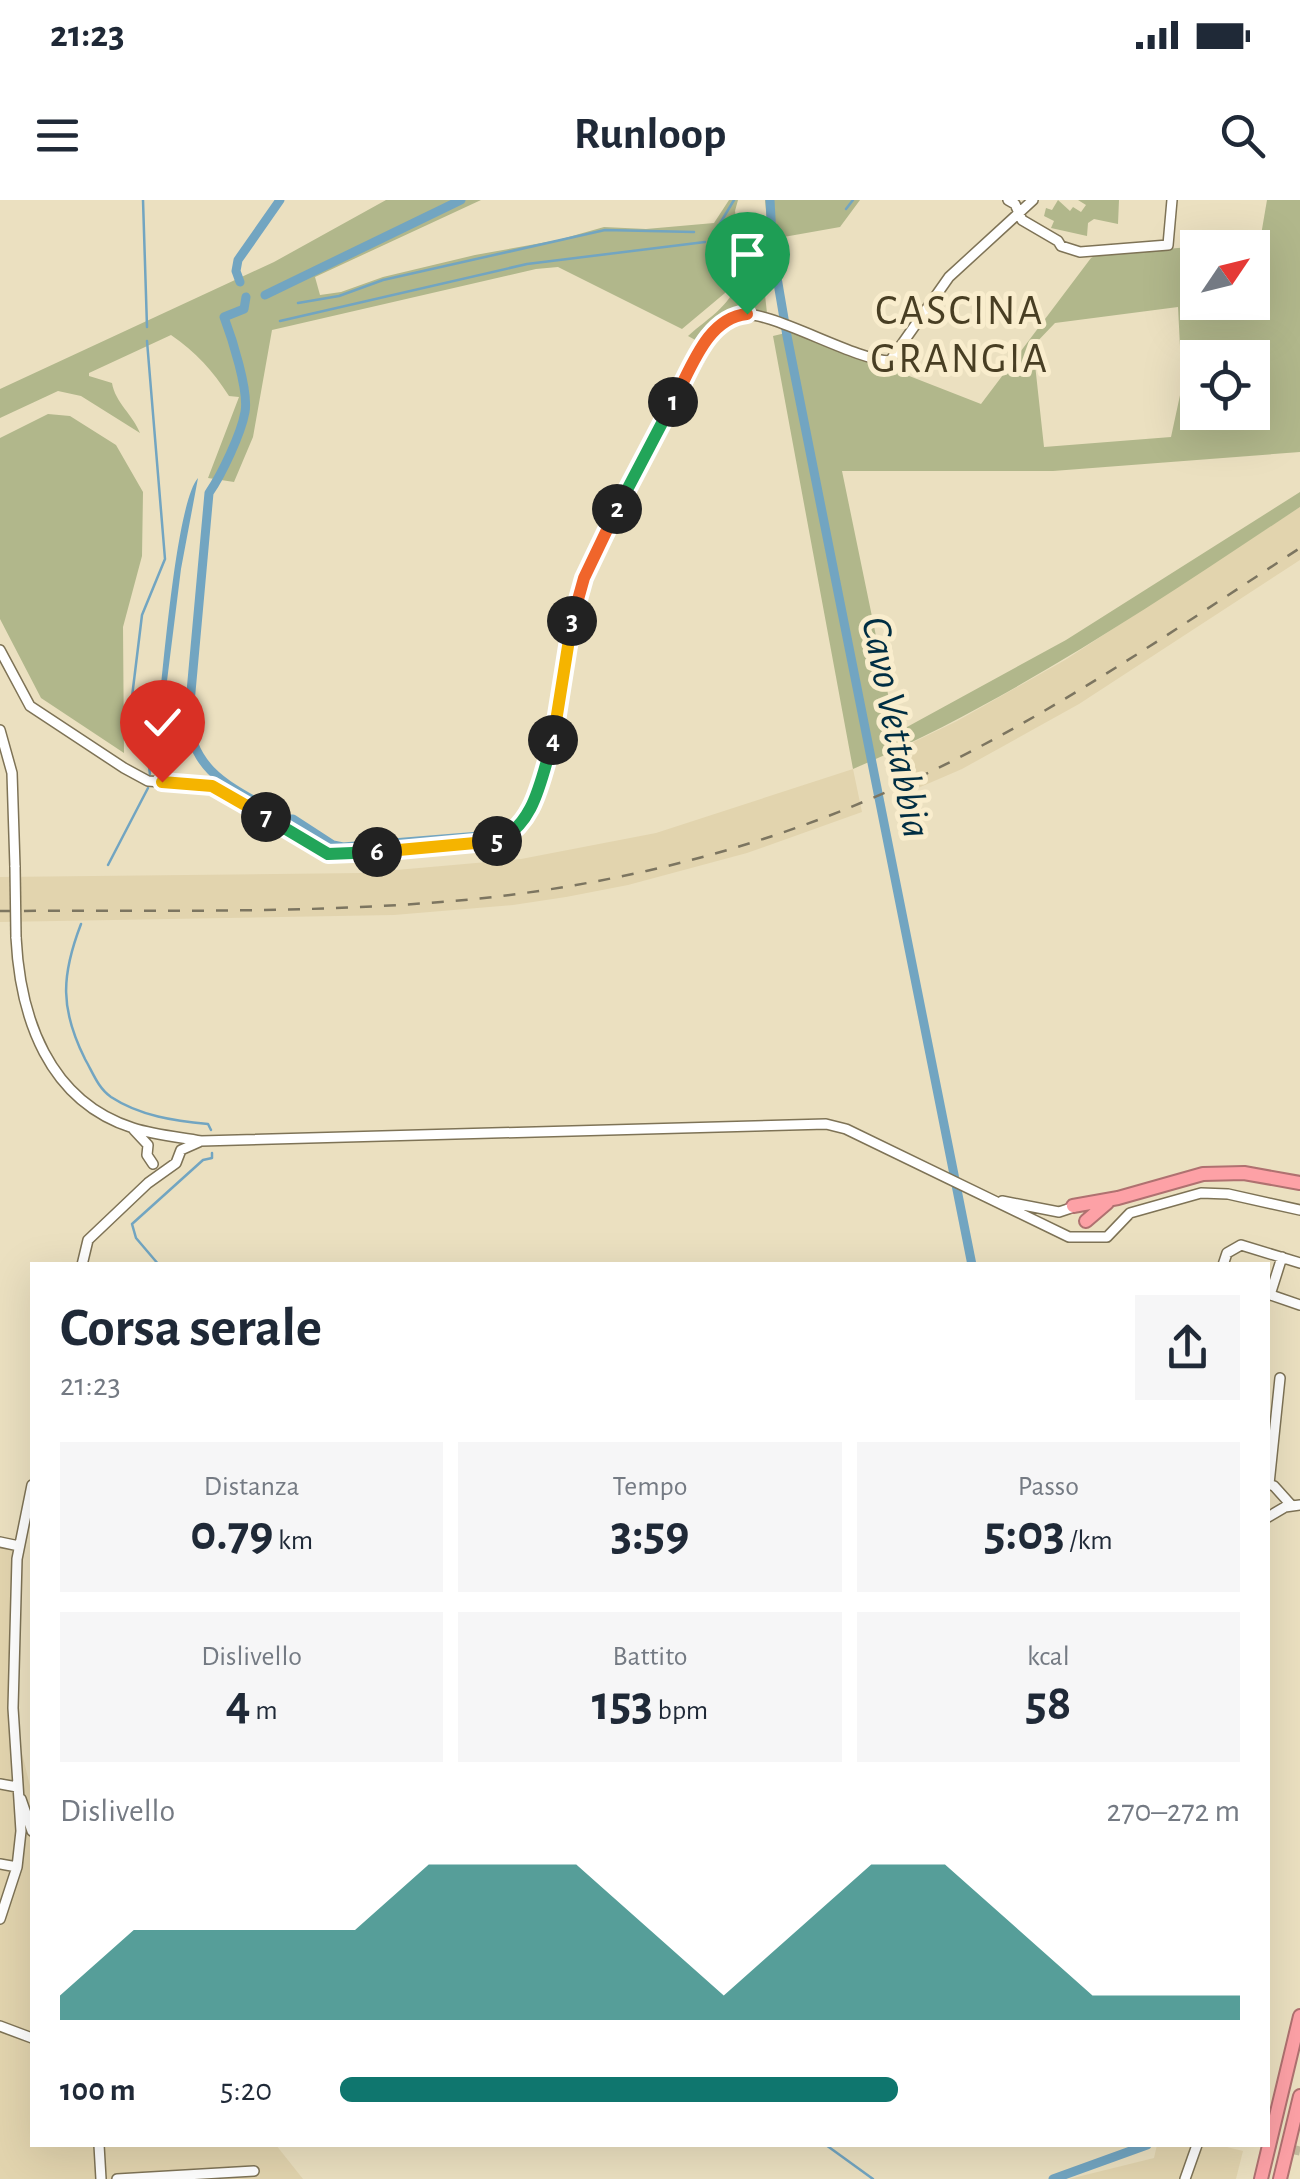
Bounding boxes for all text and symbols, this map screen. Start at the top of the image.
text: 21:23 [50,16,125,54]
icon: menu [30,108,85,163]
icon: search [1215,108,1270,163]
text: Runloop [574,112,726,157]
pin [705,212,790,315]
icon: arrive [720,227,775,282]
north arrow [1180,230,1270,320]
map controls [1180,230,1270,430]
district label: CASCINA GRANGIA [871,290,1050,380]
button: locate [1180,340,1270,430]
pin: 1 [648,377,698,427]
text: 1 [668,388,678,416]
pin: 2 [592,484,642,534]
text: 2 [610,495,624,523]
pin: 3 [547,596,597,646]
text: 3 [566,607,578,635]
water label: Cavo Vettabbia [854,613,938,841]
pin [120,680,205,783]
icon: check [135,695,190,750]
pin: 4 [528,715,578,765]
text: 4 [546,726,560,754]
pin: 7 [241,792,291,842]
text: 7 [260,803,272,831]
pin: 5 [472,816,522,866]
pin: 6 [352,827,402,877]
text: 5 [491,827,503,855]
text: 6 [370,838,384,866]
button: share [1135,1295,1240,1400]
text: Corsa serale [60,1301,322,1356]
text: 21:23 [60,1369,121,1401]
text: Distanza [204,1473,300,1501]
text: Tempo [612,1473,688,1501]
text: Passo [1018,1473,1079,1501]
text: 0.79 [190,1509,273,1559]
text: 3:59 [611,1509,689,1559]
text: 5:03 [984,1509,1065,1559]
text: km [273,1527,313,1555]
text: /km [1065,1527,1113,1555]
text: Dislivello [201,1643,302,1671]
text: Battito [613,1643,687,1671]
text: kcal [1027,1643,1070,1671]
text: 4 [226,1679,251,1729]
text: 153 [592,1679,653,1729]
text: 58 [1025,1679,1071,1729]
text: m [251,1697,278,1725]
text: bpm [653,1697,708,1725]
text: Dislivello [60,1795,175,1827]
text: 270–272 m [1107,1795,1240,1827]
text: 100 m [60,2074,136,2106]
text: 5:20 [220,2074,272,2106]

